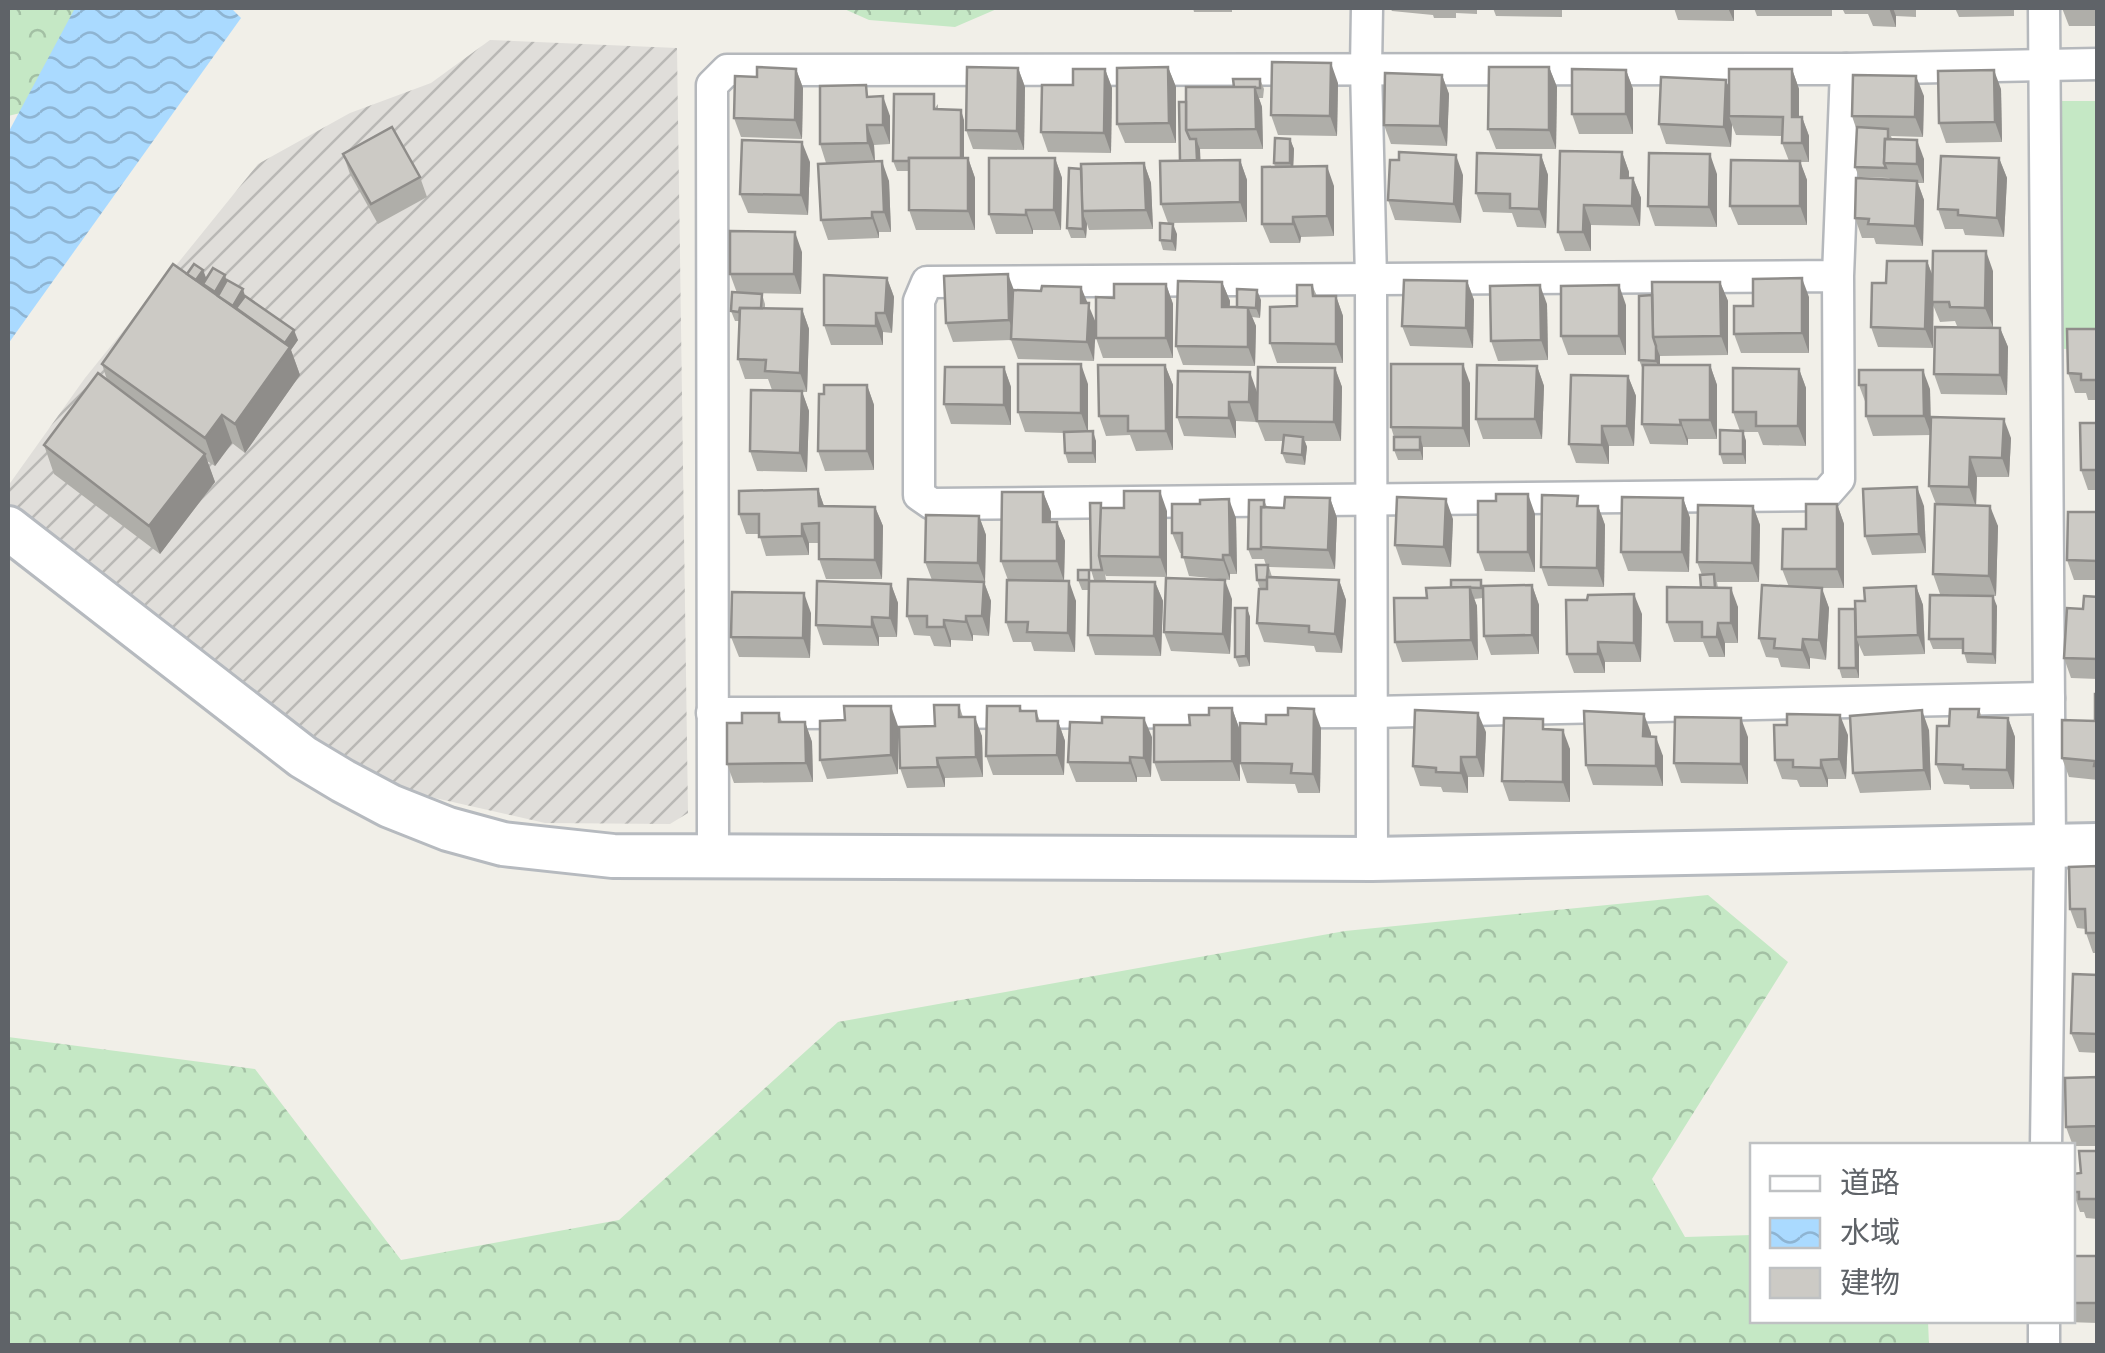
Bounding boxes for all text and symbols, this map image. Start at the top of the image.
legend [1750,1143,2075,1323]
text: 道路 [1840,1164,1900,1200]
text: 水域 [1840,1214,1900,1250]
text: 建物 [1840,1264,1900,1300]

